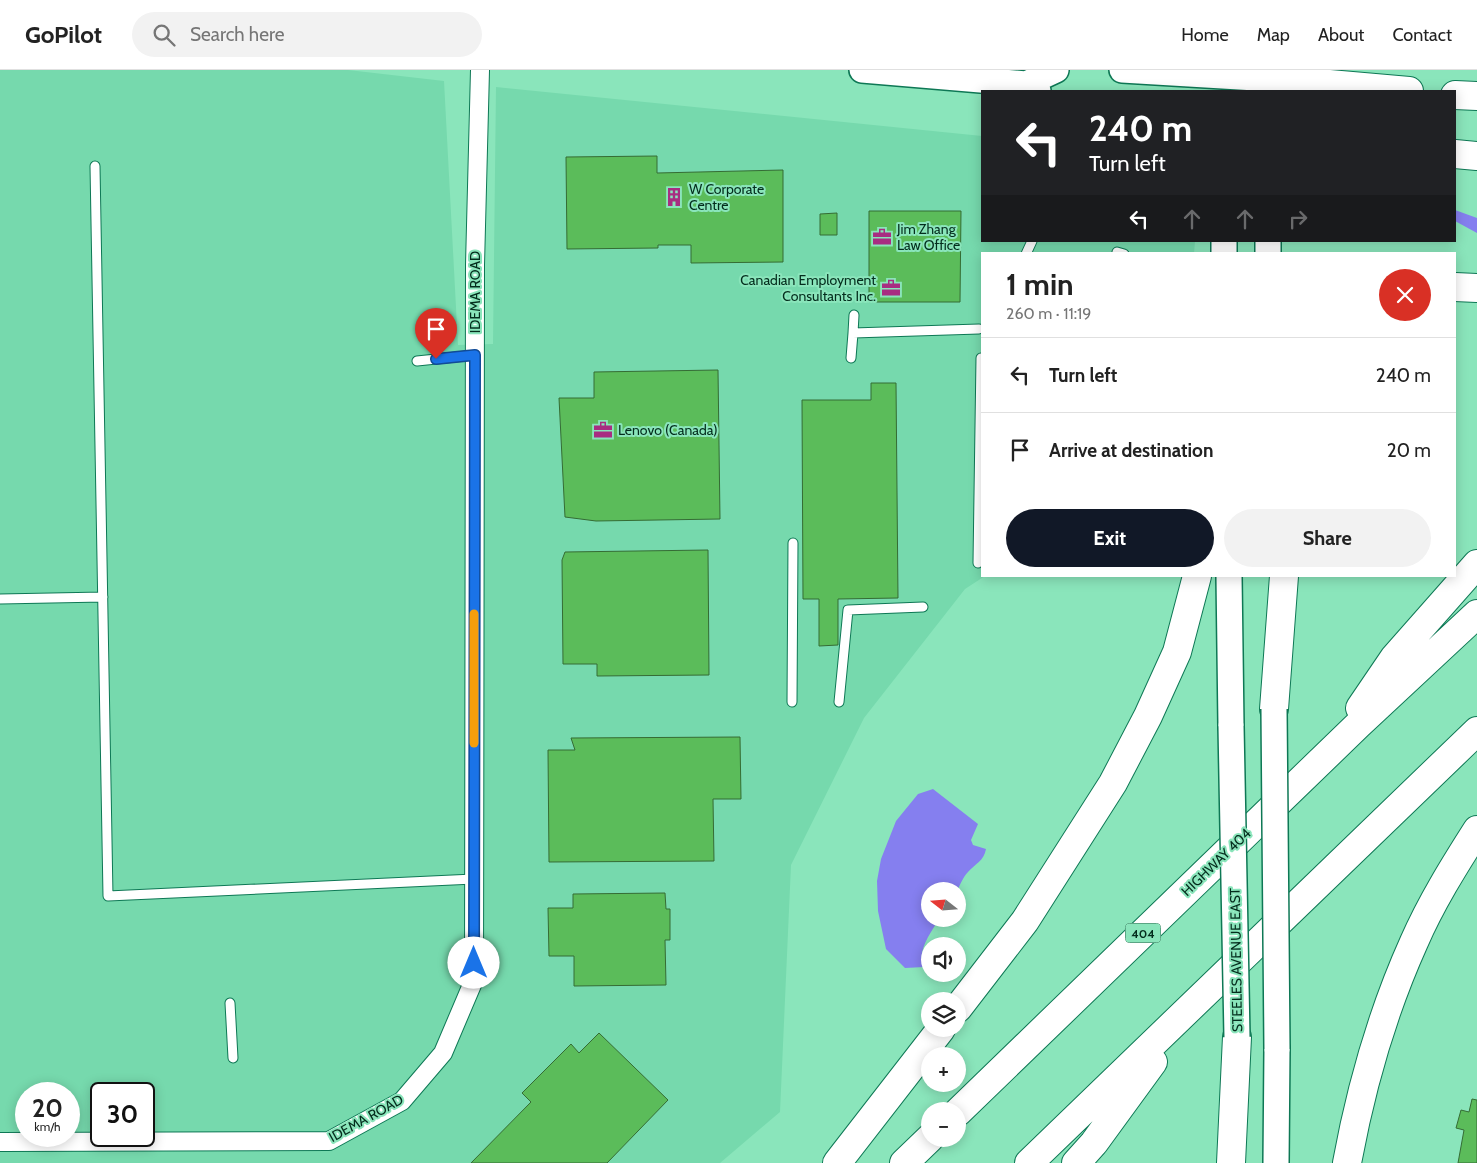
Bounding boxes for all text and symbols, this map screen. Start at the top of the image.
search box [132,12,482,57]
text: GoPilot [25,20,102,49]
icon: search [150,21,178,49]
text: Search here [190,23,284,46]
text: Home [1181,24,1229,46]
text: Map [1257,24,1290,46]
text: About [1318,24,1364,46]
text: Contact [1392,24,1452,46]
text: 240 m [1089,107,1192,150]
icon: left [1006,110,1071,175]
text: Turn left [1089,150,1166,177]
place label: W Corporate Centre [689,180,764,214]
building icon: W Corporate Centre [663,186,685,208]
icon: left [1125,205,1153,233]
icon: ahead [1178,205,1206,233]
icon: ahead [1231,205,1259,233]
icon: right [1284,205,1312,233]
place label: Jim Zhang Law Office [896,220,960,254]
office icon: Jim Zhang Law Office [871,226,893,248]
street label: IDEMA ROAD [466,251,484,333]
text: 1 min [1006,266,1074,303]
button: close [1379,269,1431,321]
place label: Canadian Employment Consultants Inc. [740,271,876,305]
office icon: Canadian Employment Consultants Inc. [880,277,902,299]
text: 260 m · 11:19 [1006,304,1091,323]
pin [415,308,457,359]
icon: arrive [422,315,450,343]
icon: left [1006,361,1034,389]
text: Turn left [1049,364,1117,387]
text: 240 m [1376,364,1431,387]
office icon: Lenovo (Canada) [592,419,614,441]
place label: Lenovo (Canada) [618,421,718,439]
icon: arrive [1006,436,1034,464]
text: Arrive at destination [1049,439,1213,462]
text: 20 m [1387,439,1431,462]
button: Exit [1006,509,1214,567]
button: Share [1224,509,1431,567]
street label: HIGHWAY 404 [1177,824,1255,900]
north arrow [921,882,966,928]
map controls [921,882,966,1147]
street label: STEELES AVENUE EAST [1226,887,1246,1032]
road number: 404 [1126,924,1160,942]
position arrow [447,936,499,988]
button: sound [921,937,966,982]
button: layers [921,992,966,1037]
button: + [921,1047,966,1092]
speed limit sign: 30 [90,1082,155,1147]
street label: IDEMA ROAD [326,1090,406,1146]
text: 20 [32,1093,63,1123]
button: − [921,1102,966,1147]
text: km/h [34,1119,61,1134]

